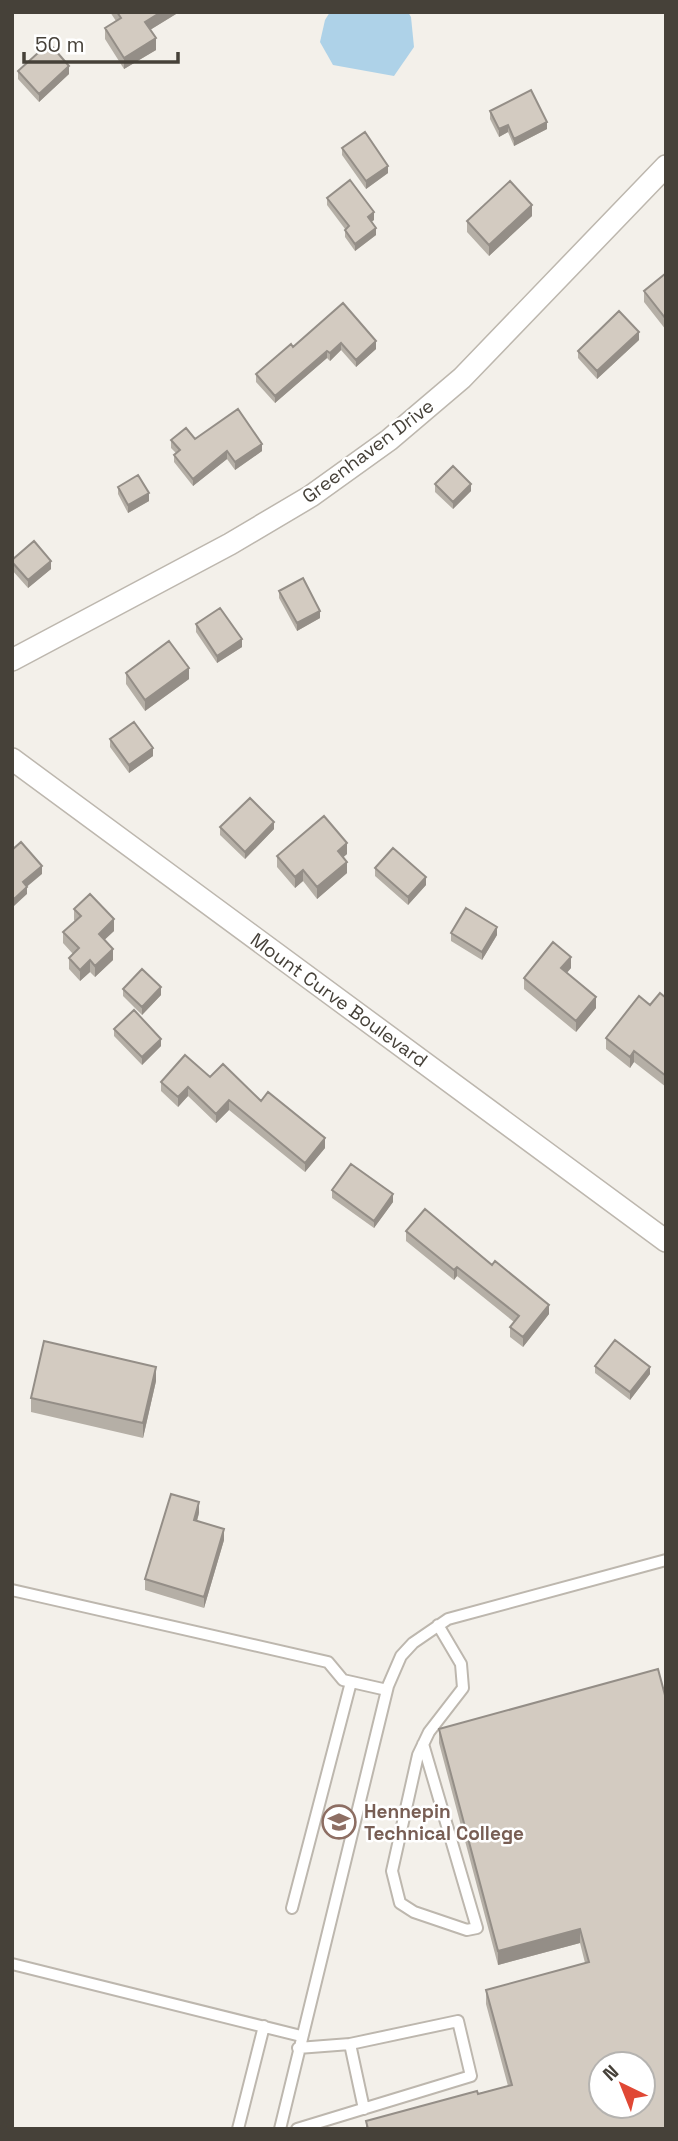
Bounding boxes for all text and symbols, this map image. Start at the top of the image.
scale bar [24,21,178,65]
text: 50 m [35,31,85,58]
street label: Greenhaven Drive [297,393,439,509]
street label: Mount Curve Boulevard [245,927,433,1073]
place label: Hennepin Technical College [364,1799,524,1846]
school or university icon: Hennepin Technical College [320,1803,358,1841]
north arrow [587,2050,657,2120]
text: N [598,2059,624,2086]

